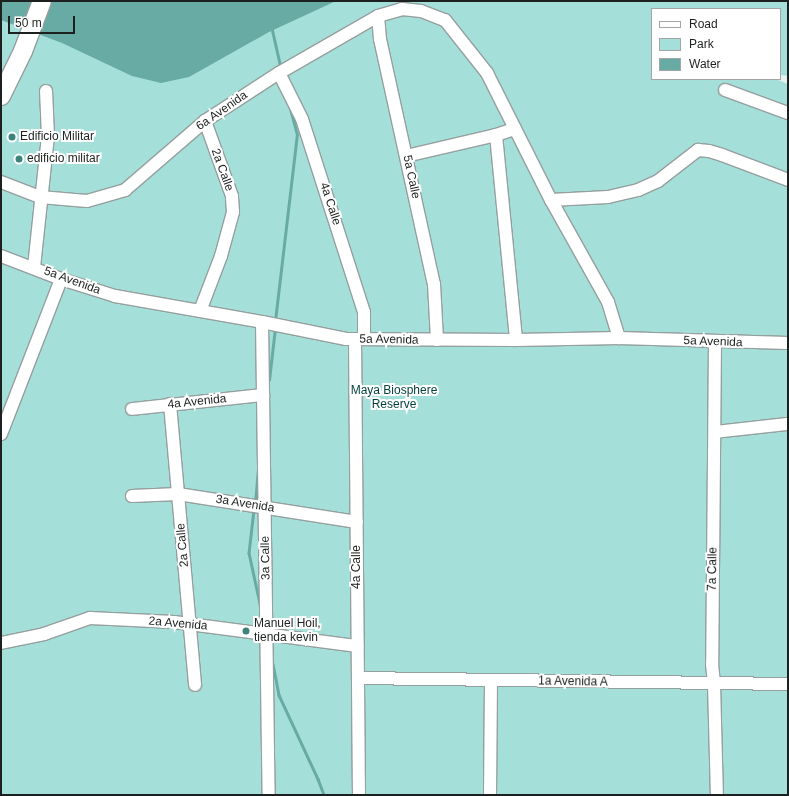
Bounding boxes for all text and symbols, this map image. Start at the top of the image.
scale bar [10,8,77,34]
legend [651,8,781,80]
text: 50 m [15,16,42,30]
text: Road [689,17,718,31]
text: Park [689,37,714,51]
text: Water [689,57,721,71]
street label: 6a Avenida [193,88,251,134]
place label: Edificio Militar [20,130,94,144]
marker: Edificio Militar [7,132,17,142]
street label: 2a Calle [208,147,236,193]
place label: edificio militar [27,152,100,166]
marker: edificio militar [14,154,24,164]
street label: 5a Calle [399,154,423,200]
street label: 4a Calle [316,181,344,227]
street label: 5a Avenida [41,264,103,298]
street label: 5a Avenida [359,332,419,348]
street label: 5a Avenida [683,334,743,350]
park label: Maya Biosphere Reserve [351,384,437,412]
street label: 4a Avenida [166,392,228,412]
street label: 3a Avenida [214,492,276,516]
street label: 2a Calle [174,522,192,568]
street label: 3a Calle [258,536,274,580]
street label: 4a Calle [350,545,364,589]
street label: 7a Calle [705,547,721,591]
street label: 2a Avenida [148,614,208,634]
place label: Manuel Hoil, tienda kevin [254,617,321,645]
marker: Manuel Hoil, tienda kevin [241,626,251,636]
street label: 1a Avenida A [537,674,609,690]

